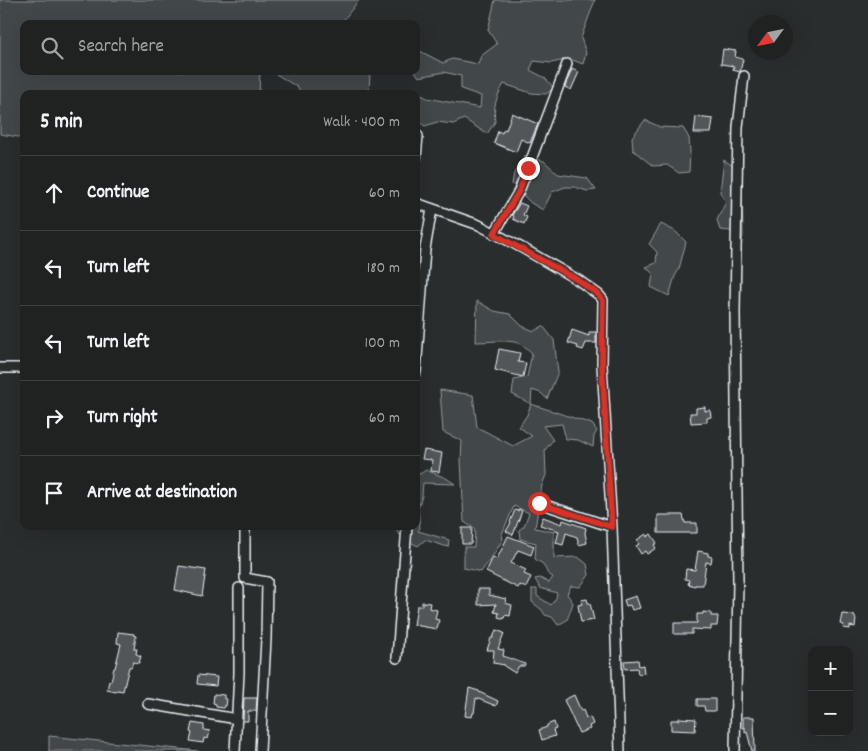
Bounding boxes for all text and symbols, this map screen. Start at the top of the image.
north arrow [748,15,793,60]
search box [20,20,420,75]
icon: search [38,34,66,62]
text: Search here [78,34,164,61]
text: 5 min [40,108,83,138]
text: Walk · 400 m [323,111,400,134]
route end [517,157,540,180]
icon: ahead [40,179,68,207]
text: Continue [87,180,149,207]
text: 60 m [369,182,400,205]
icon: left [40,254,68,282]
text: Turn left [87,255,150,282]
text: 180 m [367,257,400,280]
icon: left [40,329,68,357]
text: Turn left [87,330,150,357]
text: 100 m [364,332,400,355]
icon: right [40,404,68,432]
text: Turn right [87,405,158,432]
text: 60 m [369,407,400,430]
icon: arrive [40,479,68,507]
text: Arrive at destination [87,480,237,507]
route start [528,492,551,515]
map controls [808,646,853,736]
button: + [808,646,853,691]
button: − [808,691,853,736]

